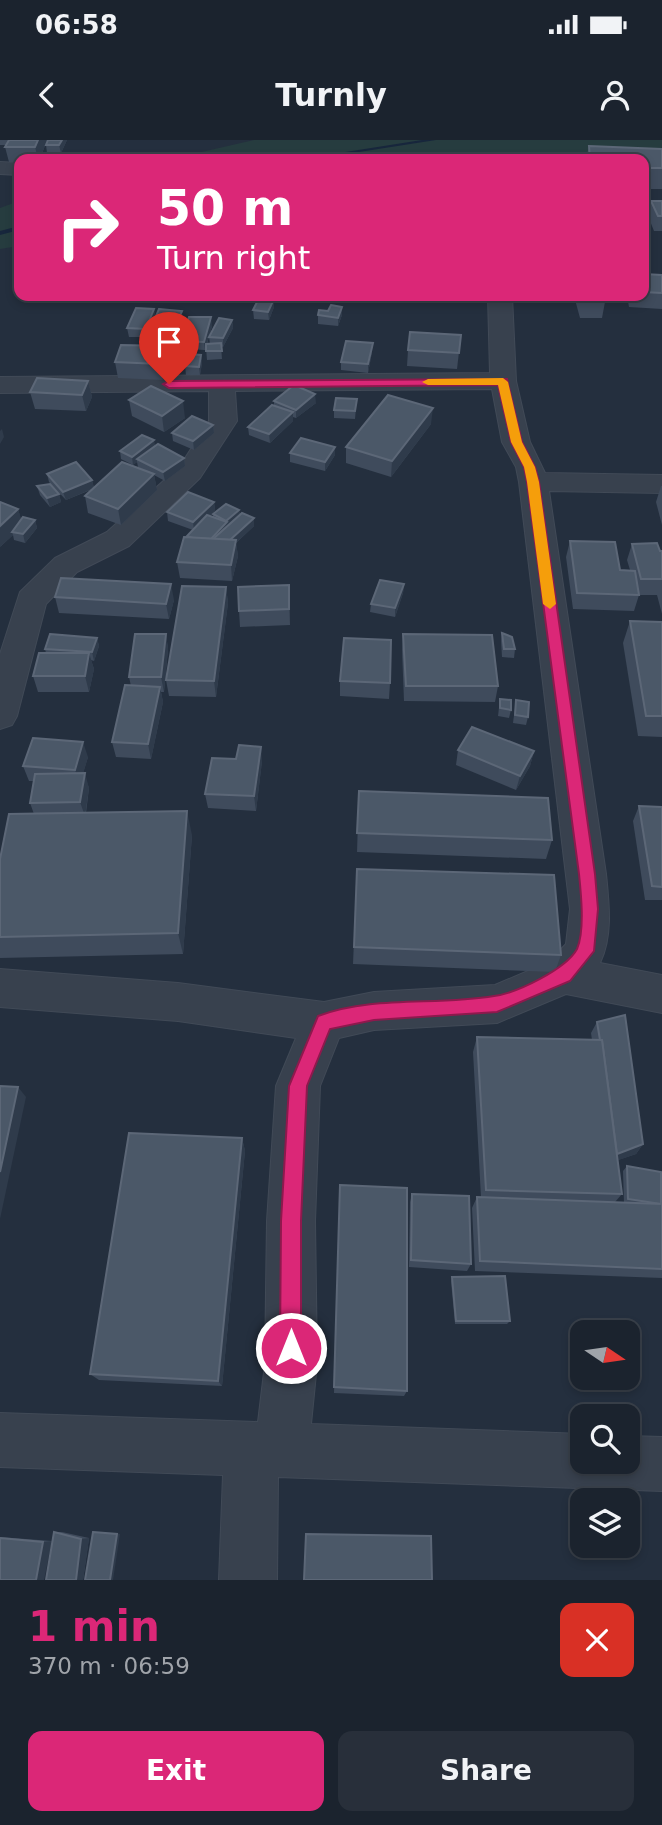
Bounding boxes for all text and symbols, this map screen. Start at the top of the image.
text: 06:58 [35,10,118,40]
icon: back [28,76,66,114]
text: Turnly [275,76,387,114]
icon: person [596,76,634,114]
text: 50 m [157,180,293,237]
icon: right [42,182,133,273]
text: Turn right [157,239,310,277]
pin [139,312,199,384]
icon: arrive [150,323,188,361]
position arrow [254,1311,328,1385]
north arrow [570,1320,640,1390]
map controls [570,1320,640,1558]
button: search [570,1404,640,1474]
button: layers [570,1488,640,1558]
text: 1 min [28,1602,160,1651]
button: close [560,1603,634,1677]
text: 370 m · 06:59 [28,1653,190,1679]
button: Exit [28,1731,324,1811]
button: Share [338,1731,634,1811]

